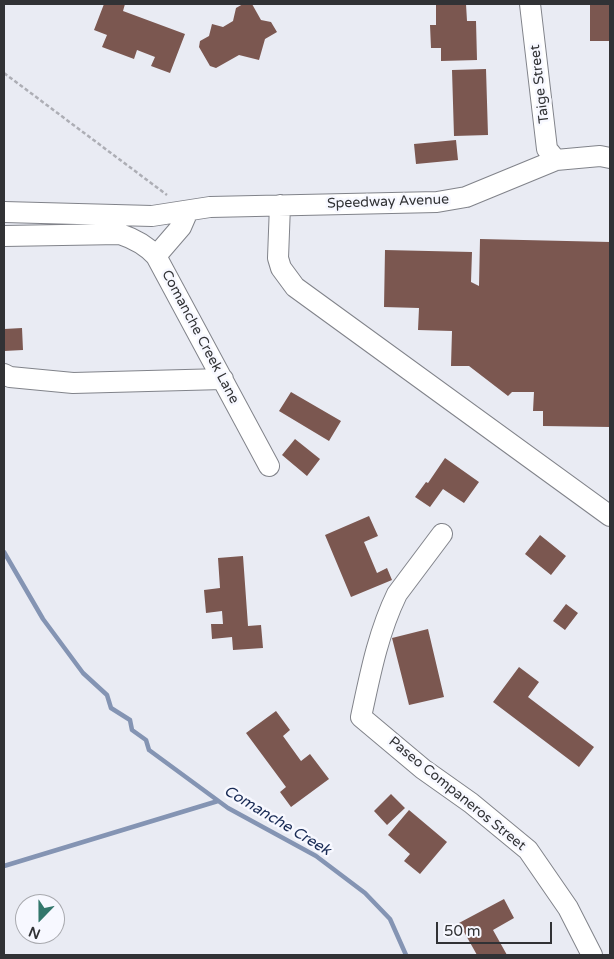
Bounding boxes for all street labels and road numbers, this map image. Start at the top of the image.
street label: Taige Street [527,44,553,124]
street label: Speedway Avenue [327,191,449,213]
street label: Comanche Creek Lane [158,267,242,407]
street label: Paseo Companeros Street [385,733,529,855]

